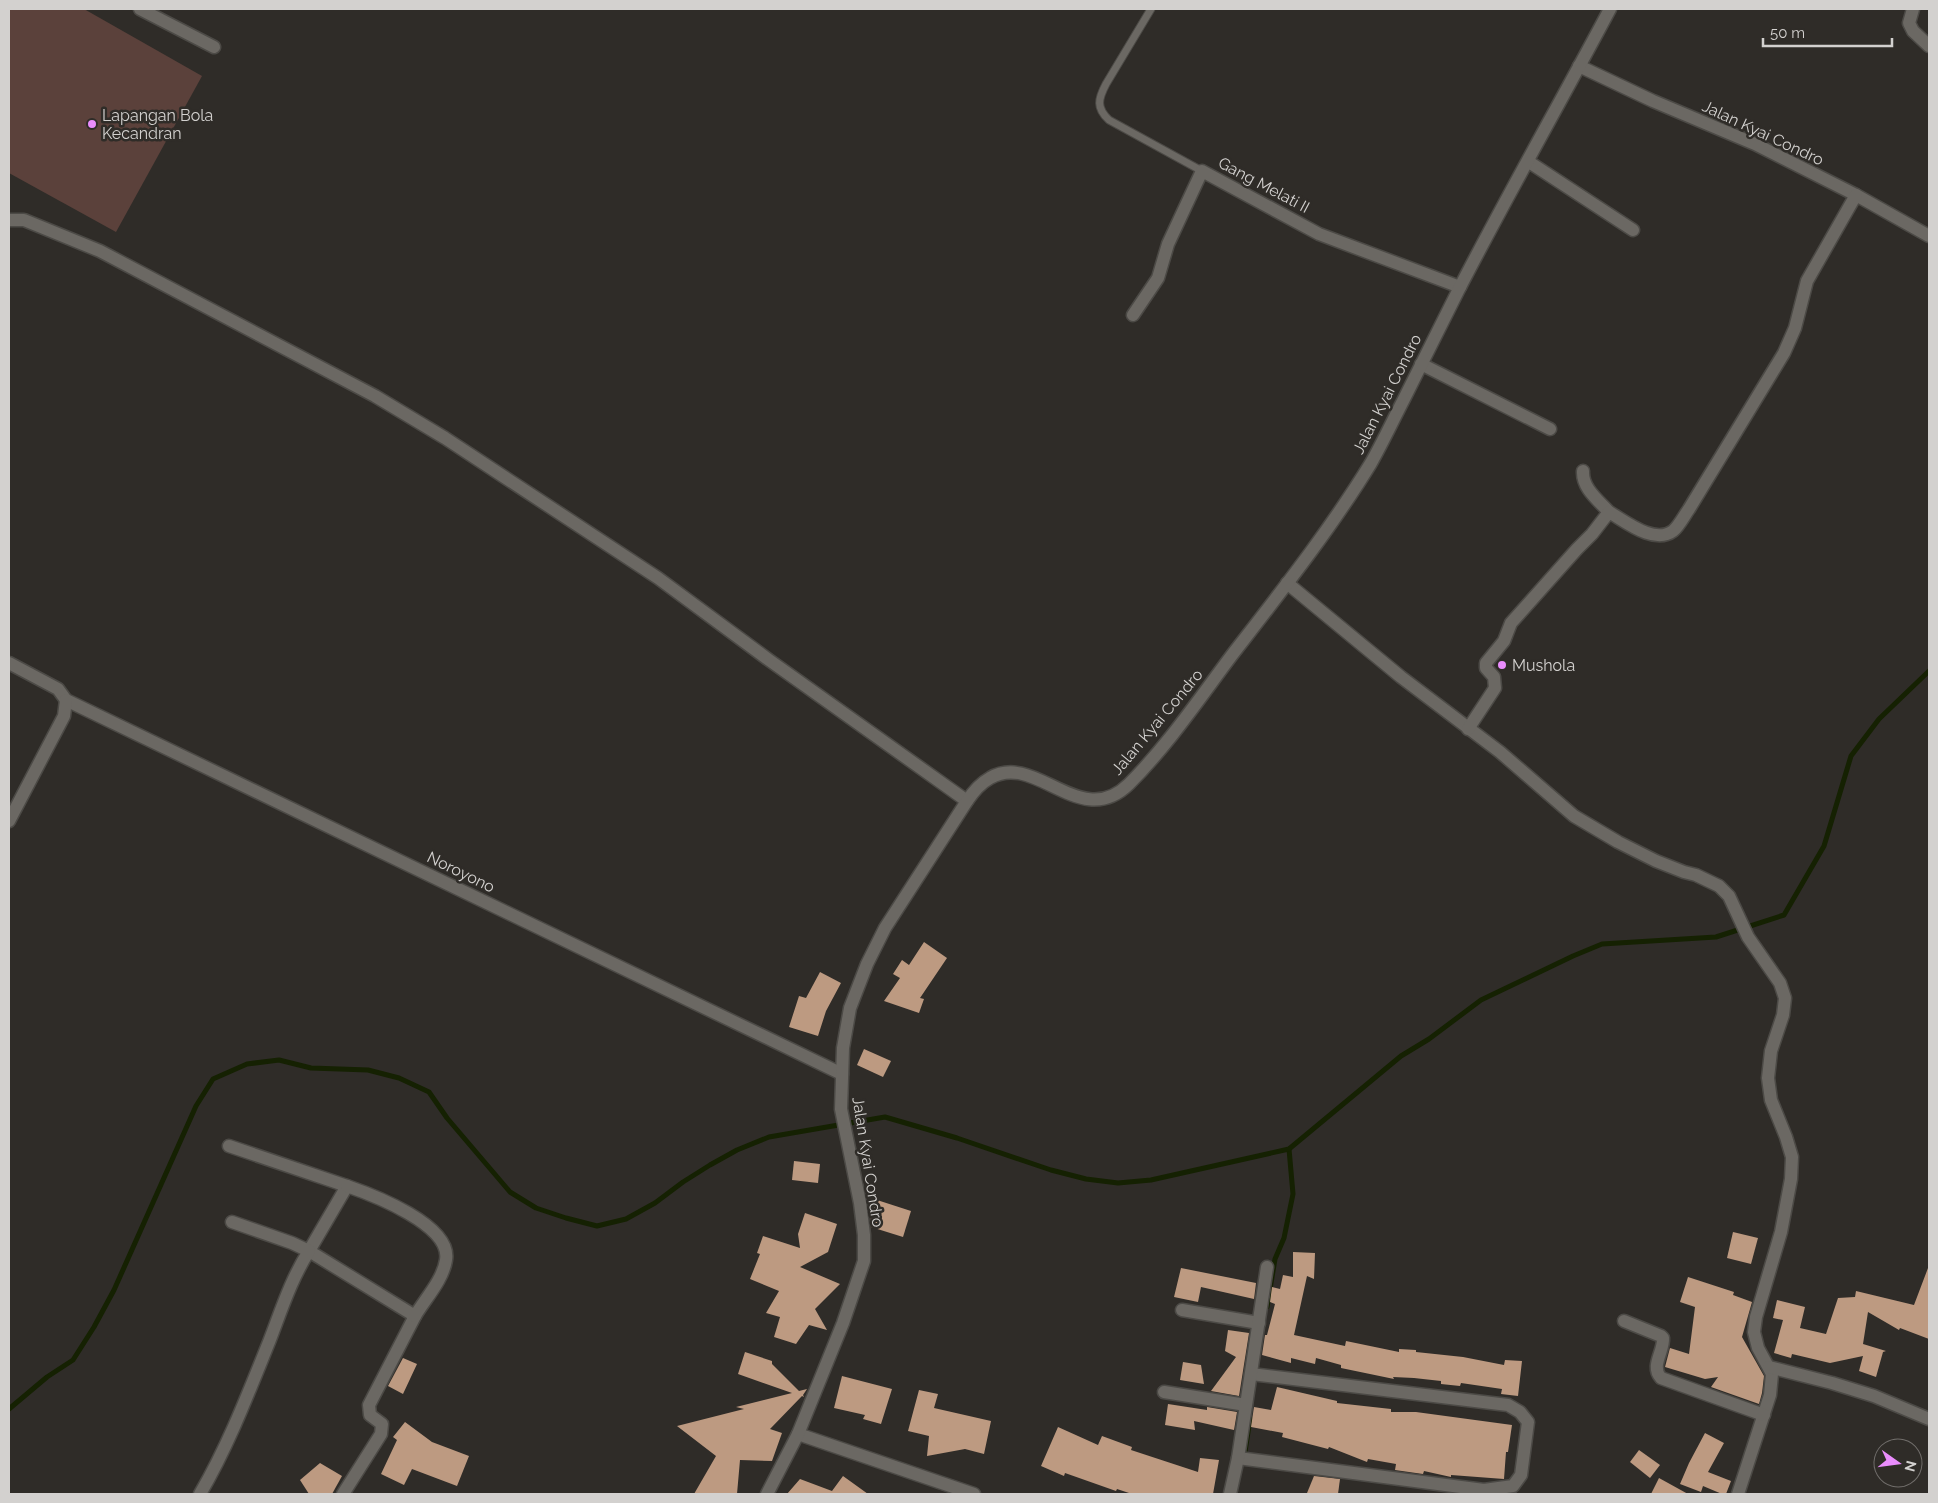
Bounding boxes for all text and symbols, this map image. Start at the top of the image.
scale bar [1763,15,1892,47]
text: 50 m [1770,24,1805,42]
street label: Jalan Kyai Condro [1699,97,1827,169]
place label: Lapangan Bola Kecandran [102,106,213,143]
marker: Lapangan Bola Kecandran [86,118,98,130]
street label: Gang Melati II [1215,153,1313,217]
street label: Jalan Kyai Condro [1349,331,1425,457]
place label: Mushola [1512,656,1575,675]
marker: Mushola [1496,659,1508,671]
street label: Jalan Kyai Condro [1107,665,1207,779]
street label: Noroyono [424,847,498,897]
street label: Jalan Kyai Condro [848,1095,888,1229]
north arrow [1873,1438,1923,1488]
text: N [1902,1459,1920,1473]

